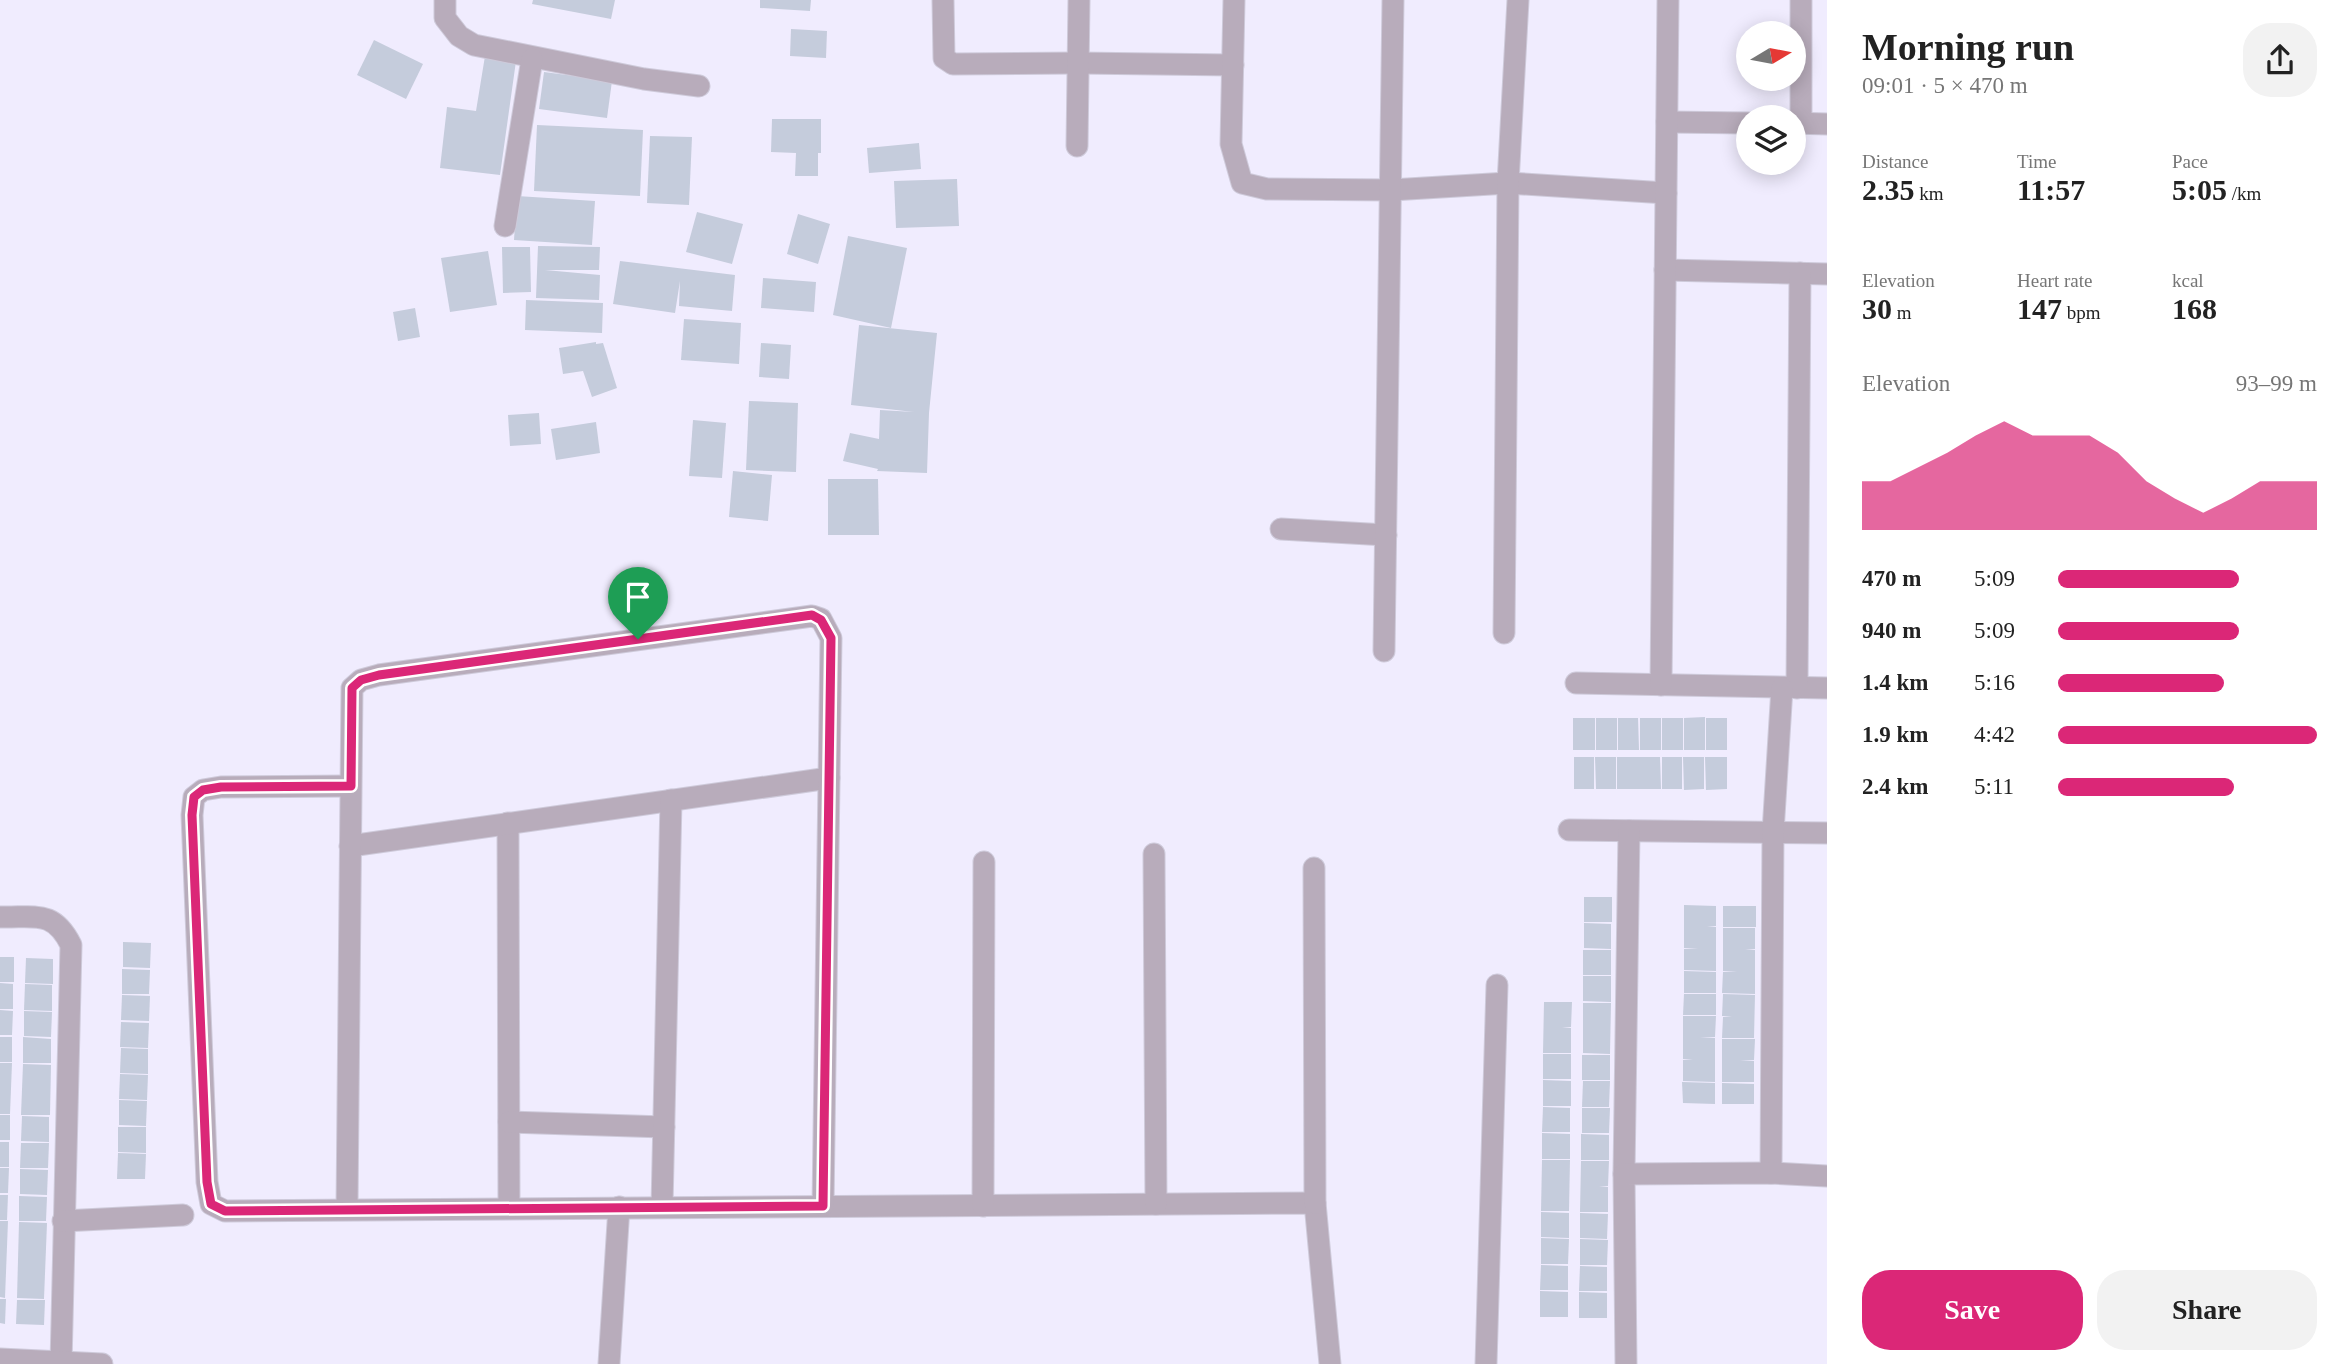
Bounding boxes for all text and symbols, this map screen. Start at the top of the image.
north arrow [1736,21,1806,91]
map controls [1736,21,1806,175]
button: share [2243,23,2317,97]
text: Morning run [1862,26,2074,68]
text: 09:01 · 5 × 470 m [1862,73,2028,98]
button: layers [1736,105,1806,175]
text: Distance [1862,151,1928,172]
text: Time [2017,151,2056,172]
text: Pace [2172,151,2208,172]
text: 2.35 [1862,173,1915,206]
text: 11:57 [2017,173,2085,206]
text: 5:05 [2172,173,2227,206]
text: km [1915,183,1944,204]
text: /km [2227,183,2261,204]
text: Elevation [1862,270,1935,291]
text: Heart rate [2017,270,2092,291]
text: kcal [2172,270,2204,291]
text: 30 [1862,292,1892,325]
text: 147 [2017,292,2062,325]
text: 168 [2172,292,2217,325]
text: m [1892,302,1912,323]
text: bpm [2062,302,2101,323]
text: Elevation [1862,371,1950,396]
text: 93–99 m [2236,371,2317,396]
text: 470 m [1862,566,1921,591]
text: 5:09 [1974,566,2015,591]
pin [608,567,668,639]
icon: arrive [619,578,657,616]
text: 940 m [1862,618,1921,643]
text: 5:09 [1974,618,2015,643]
text: 1.4 km [1862,670,1928,695]
text: 5:16 [1974,670,2015,695]
text: 1.9 km [1862,722,1928,747]
text: 4:42 [1974,722,2015,747]
text: 2.4 km [1862,774,1928,799]
text: 5:11 [1974,774,2014,799]
button: Save [1862,1270,2083,1350]
button: Share [2097,1270,2317,1350]

